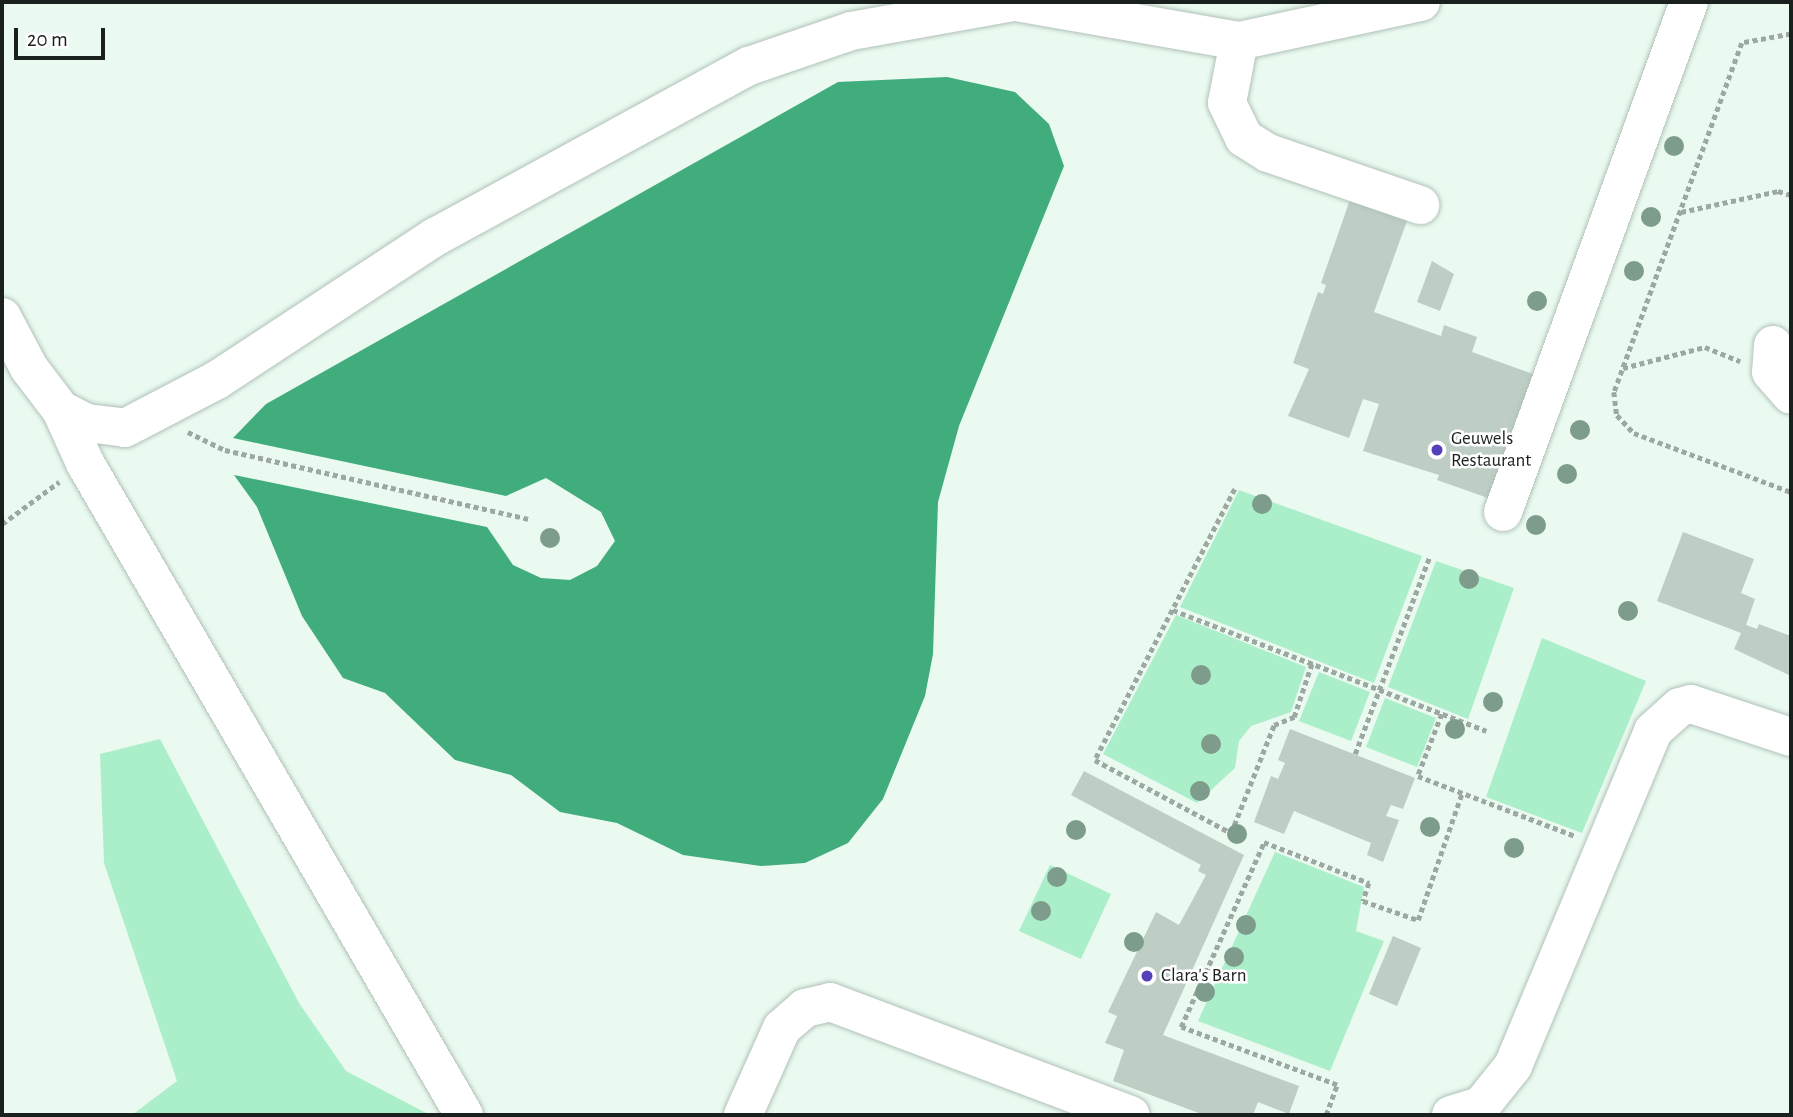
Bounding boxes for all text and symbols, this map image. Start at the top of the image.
scale bar [18,14,108,58]
text: 20 m [27,29,68,50]
place label: Geuwels Restaurant [1451,428,1531,472]
marker: Geuwels Restaurant [1429,442,1445,458]
place label: Clara's Barn [1161,965,1246,987]
marker: Clara's Barn [1139,968,1155,984]

